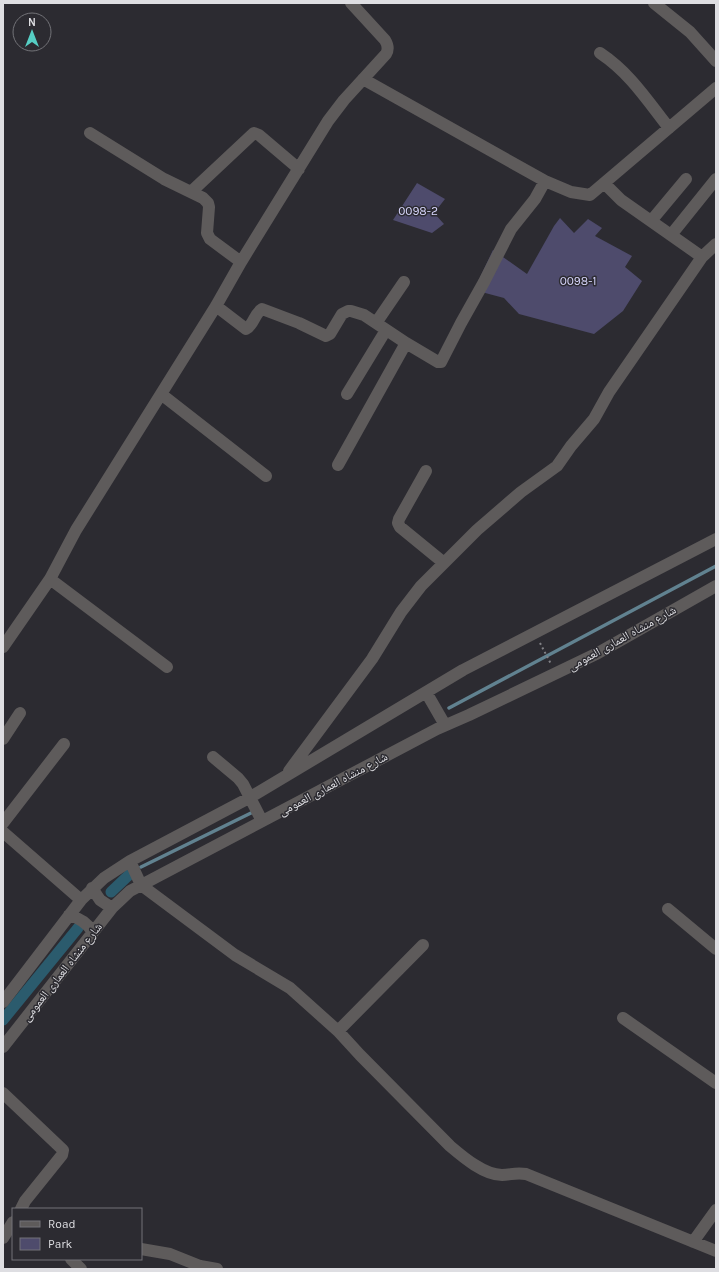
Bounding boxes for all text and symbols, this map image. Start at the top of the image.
north arrow [12,12,52,52]
text: N [28,16,36,29]
park label: 0098-2 [398,204,438,218]
park label: 0098-1 [560,274,596,288]
street label: شارع منشاه العمارى العمومى [566,602,679,674]
street label: شارع منشاه العمارى العمومى [276,749,390,820]
street label: شارع منشاه العمارى العمومى [19,920,106,1025]
legend [12,1208,142,1260]
text: Road [48,1217,76,1231]
text: Park [48,1237,73,1251]

